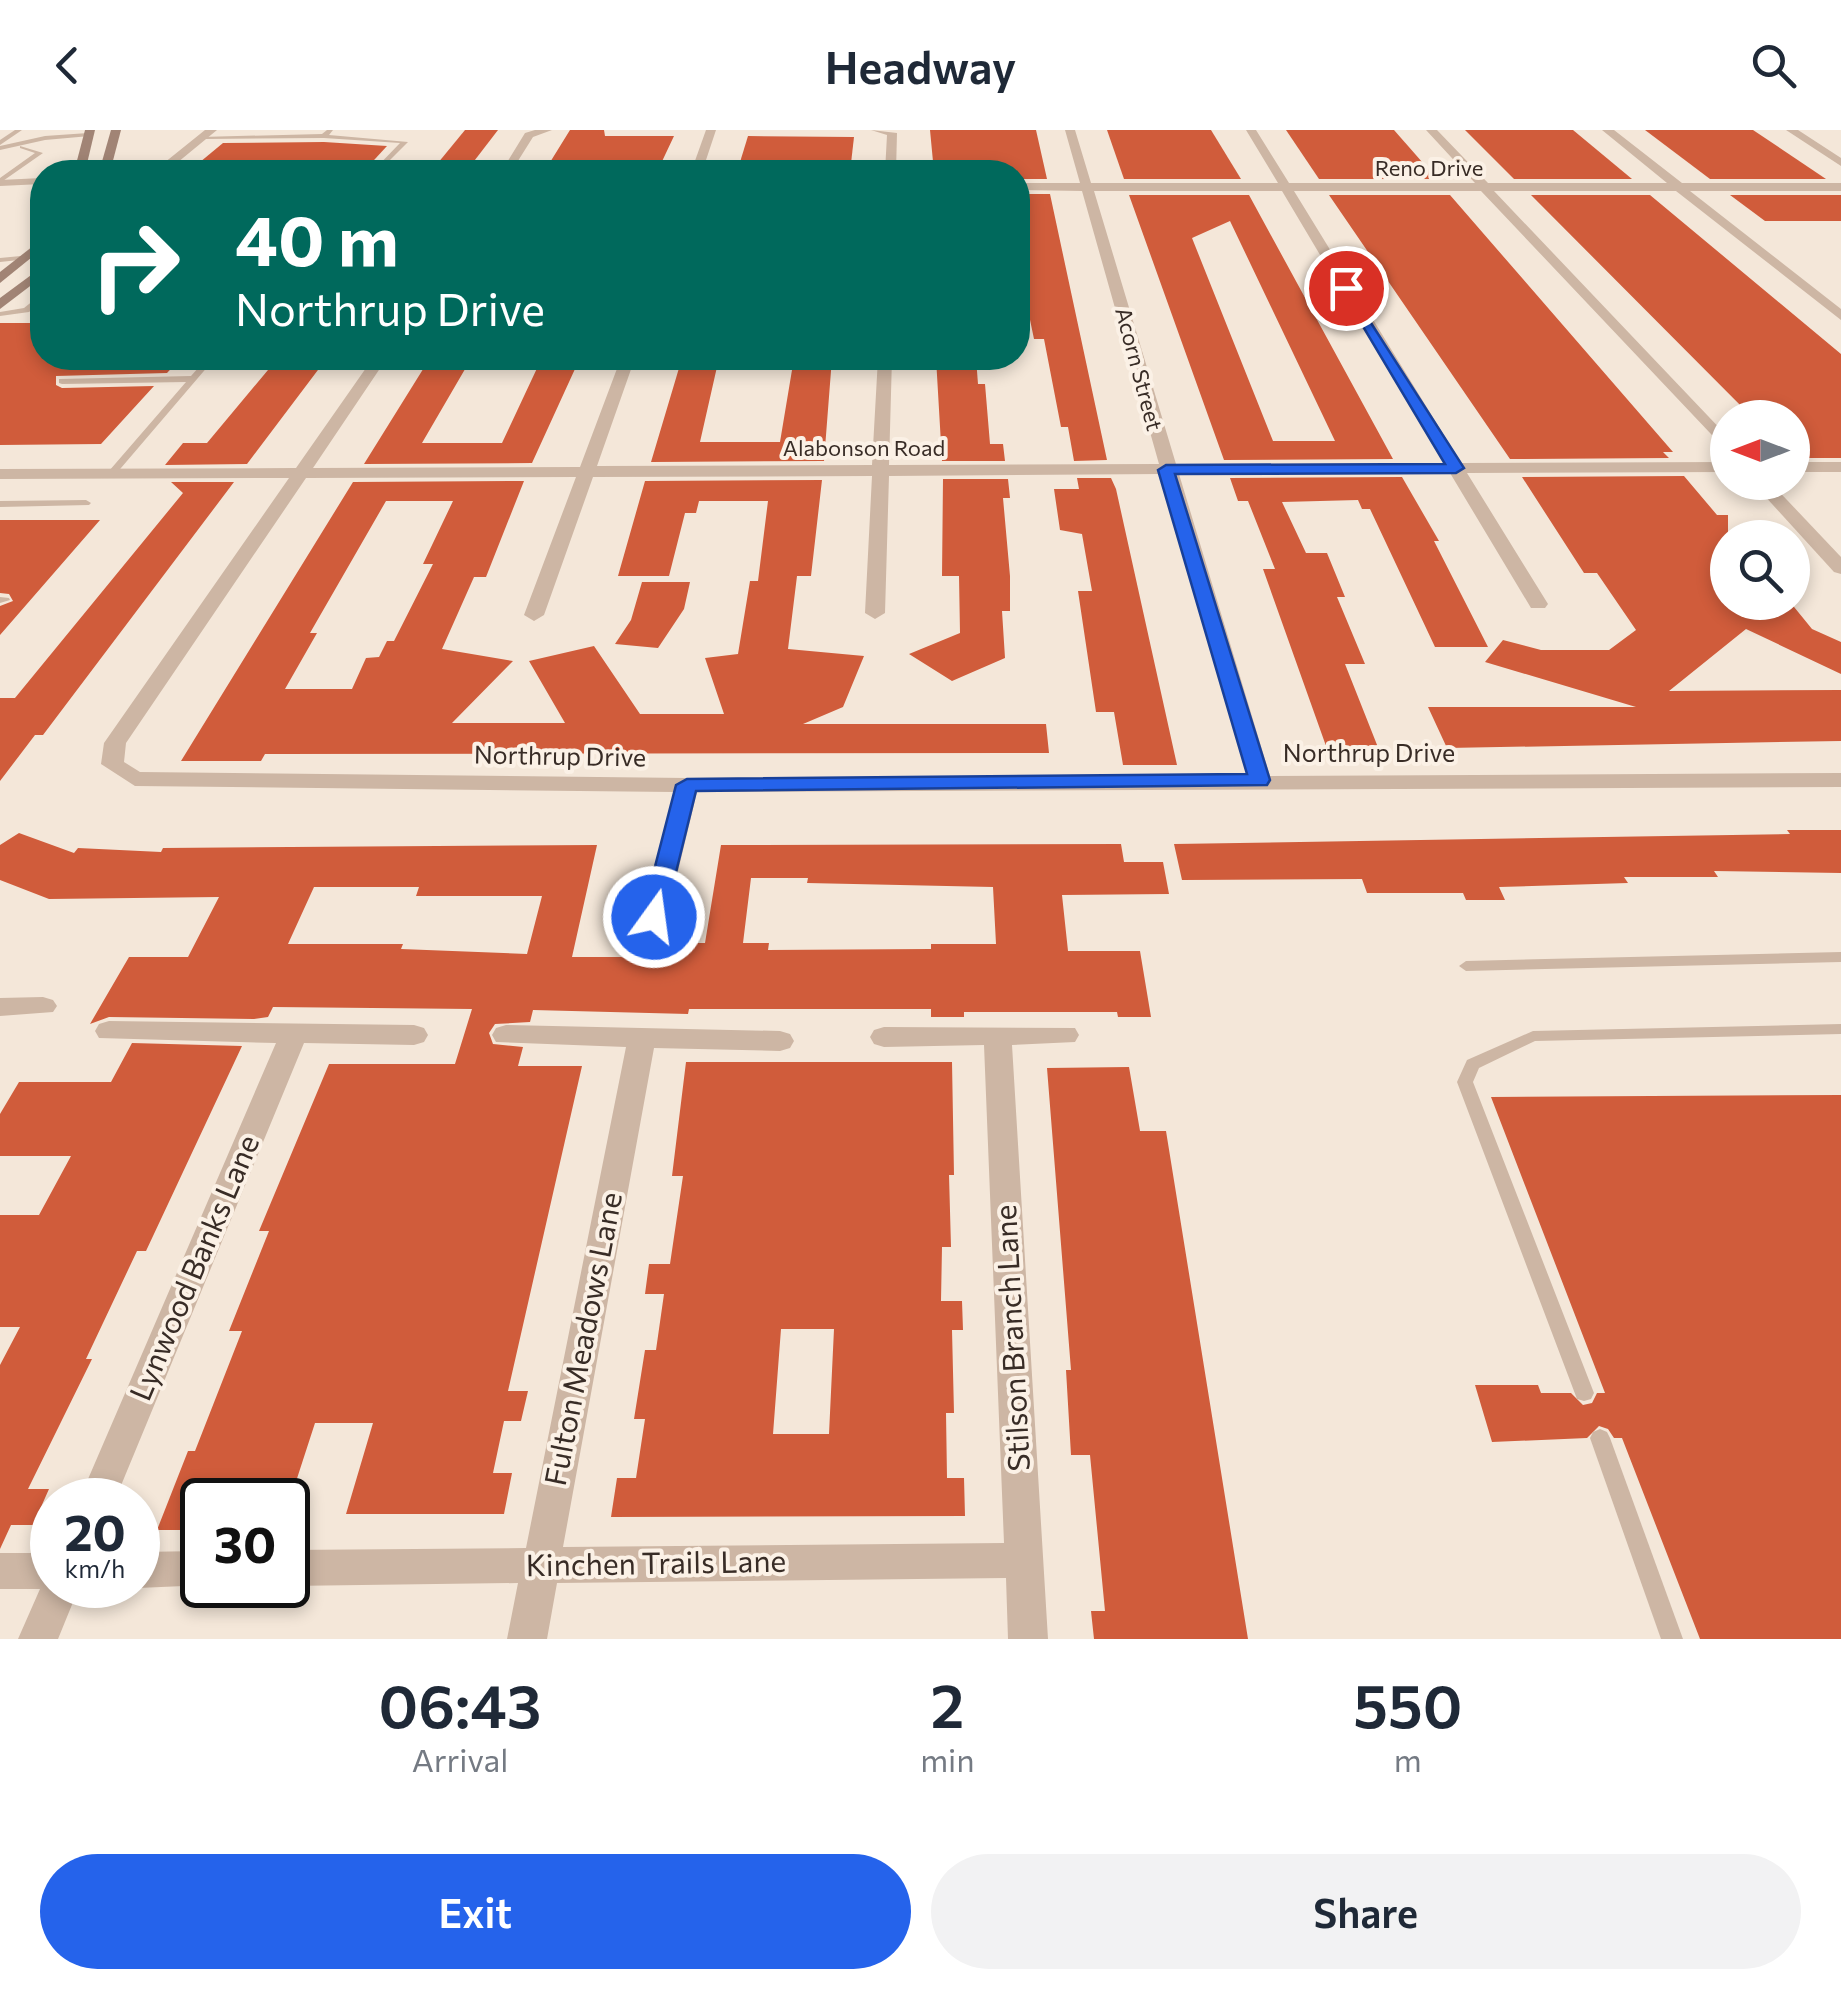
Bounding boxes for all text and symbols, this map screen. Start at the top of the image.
icon: back [40,38,95,93]
text: Headway [825,38,1016,93]
icon: search [1746,38,1801,93]
street label: Reno Drive [1375,154,1483,181]
text: 40 m [235,195,399,280]
icon: right [70,200,200,330]
pin [1304,246,1389,331]
icon: arrive [1319,261,1374,316]
text: Northrup Drive [235,280,545,335]
street label: Acorn Street [1110,304,1169,433]
north arrow [1710,400,1810,500]
map controls [1710,400,1810,620]
street label: Alabonson Road [783,434,945,461]
button: search [1710,520,1810,620]
street label: Northrup Drive [1283,737,1455,767]
street label: Northrup Drive [474,738,646,772]
position arrow [602,865,706,969]
street label: Lynwood Banks Lane [120,1129,265,1405]
street label: Fulton Meadows Lane [535,1189,628,1488]
street label: Stilson Branch Lane [985,1204,1036,1472]
speed limit sign: 30 [180,1478,310,1608]
text: 20 [64,1500,126,1561]
street label: Kinchen Trails Lane [525,1541,787,1582]
text: km/h [65,1553,125,1583]
text: 06:43 [379,1667,542,1740]
text: 2 [930,1667,964,1740]
text: 550 [1353,1667,1462,1740]
text: Arrival [412,1739,508,1779]
text: min [920,1739,975,1779]
text: m [1394,1739,1422,1779]
button: Exit [40,1854,911,1969]
button: Share [931,1854,1801,1969]

